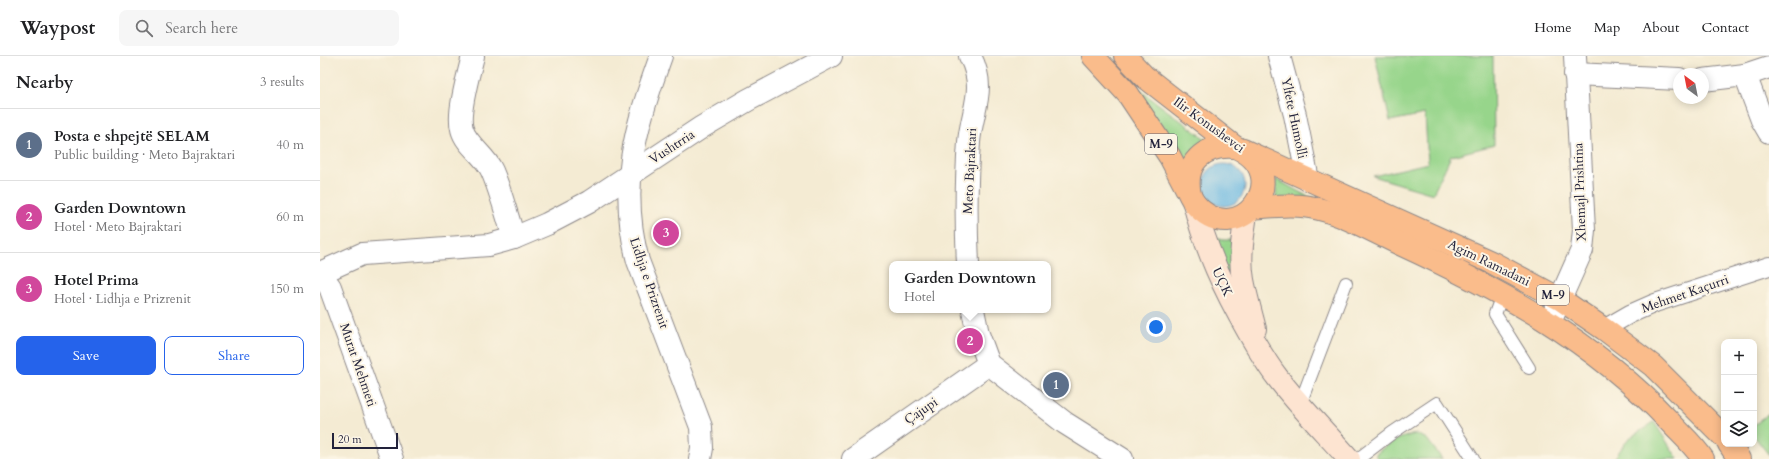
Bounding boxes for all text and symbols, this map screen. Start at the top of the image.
search box [119,10,399,46]
text: Waypost [20,15,95,41]
icon: search [133,17,155,39]
text: Search here [165,18,238,38]
text: Home [1534,18,1572,37]
text: Map [1594,18,1620,37]
text: About [1642,18,1679,37]
text: Contact [1701,18,1749,37]
north arrow [1673,68,1709,104]
text: Nearby [16,71,73,94]
text: 3 results [260,73,304,91]
street label: Ylfete Humolli [1277,76,1311,161]
street label: Ilir Konushevci [1170,93,1249,157]
street label: Vushtrria [646,125,699,168]
text: Posta e shpejtë SELAM [54,126,210,146]
street label: Meto Bajraktari [959,127,981,215]
road number: M-9 [1145,134,1177,154]
text: 1 [26,136,32,154]
text: 40 m [276,136,304,154]
street label: Xhemajl Prishtina [1569,142,1591,242]
text: Public building · Meto Bajraktari [54,146,235,164]
text: Garden Downtown [54,198,186,218]
text: 2 [26,208,32,226]
text: 60 m [276,208,304,226]
text: Hotel · Meto Bajraktari [54,218,182,236]
pin: 3 [653,218,679,248]
street label: Lidhja e Prizrenit [625,235,673,331]
street label: Agim Ramadani [1445,235,1533,291]
popup [889,261,1051,313]
street label: UÇK [1207,264,1237,300]
text: Garden Downtown [904,268,1036,288]
text: Hotel Prima [54,270,139,290]
street label: Mehmet Kaçurri [1639,271,1731,317]
text: 3 [26,280,32,298]
text: 150 m [270,280,304,298]
road number: M-9 [1537,285,1569,305]
text: Hotel [904,288,935,306]
text: Hotel · Lidhja e Prizrenit [54,290,191,308]
your location [1146,317,1166,337]
street label: Murat Mehmeti [335,321,381,410]
pin: 2 [957,326,983,356]
button: Save [16,336,156,375]
button: Share [164,336,304,375]
map controls [1721,339,1757,447]
button: + [1721,339,1757,375]
pin: 1 [1043,370,1069,400]
button: − [1721,375,1757,411]
street label: Çajupi [901,393,942,429]
button: layers [1721,411,1757,447]
scale bar [332,431,398,450]
text: 20 m [338,432,362,447]

